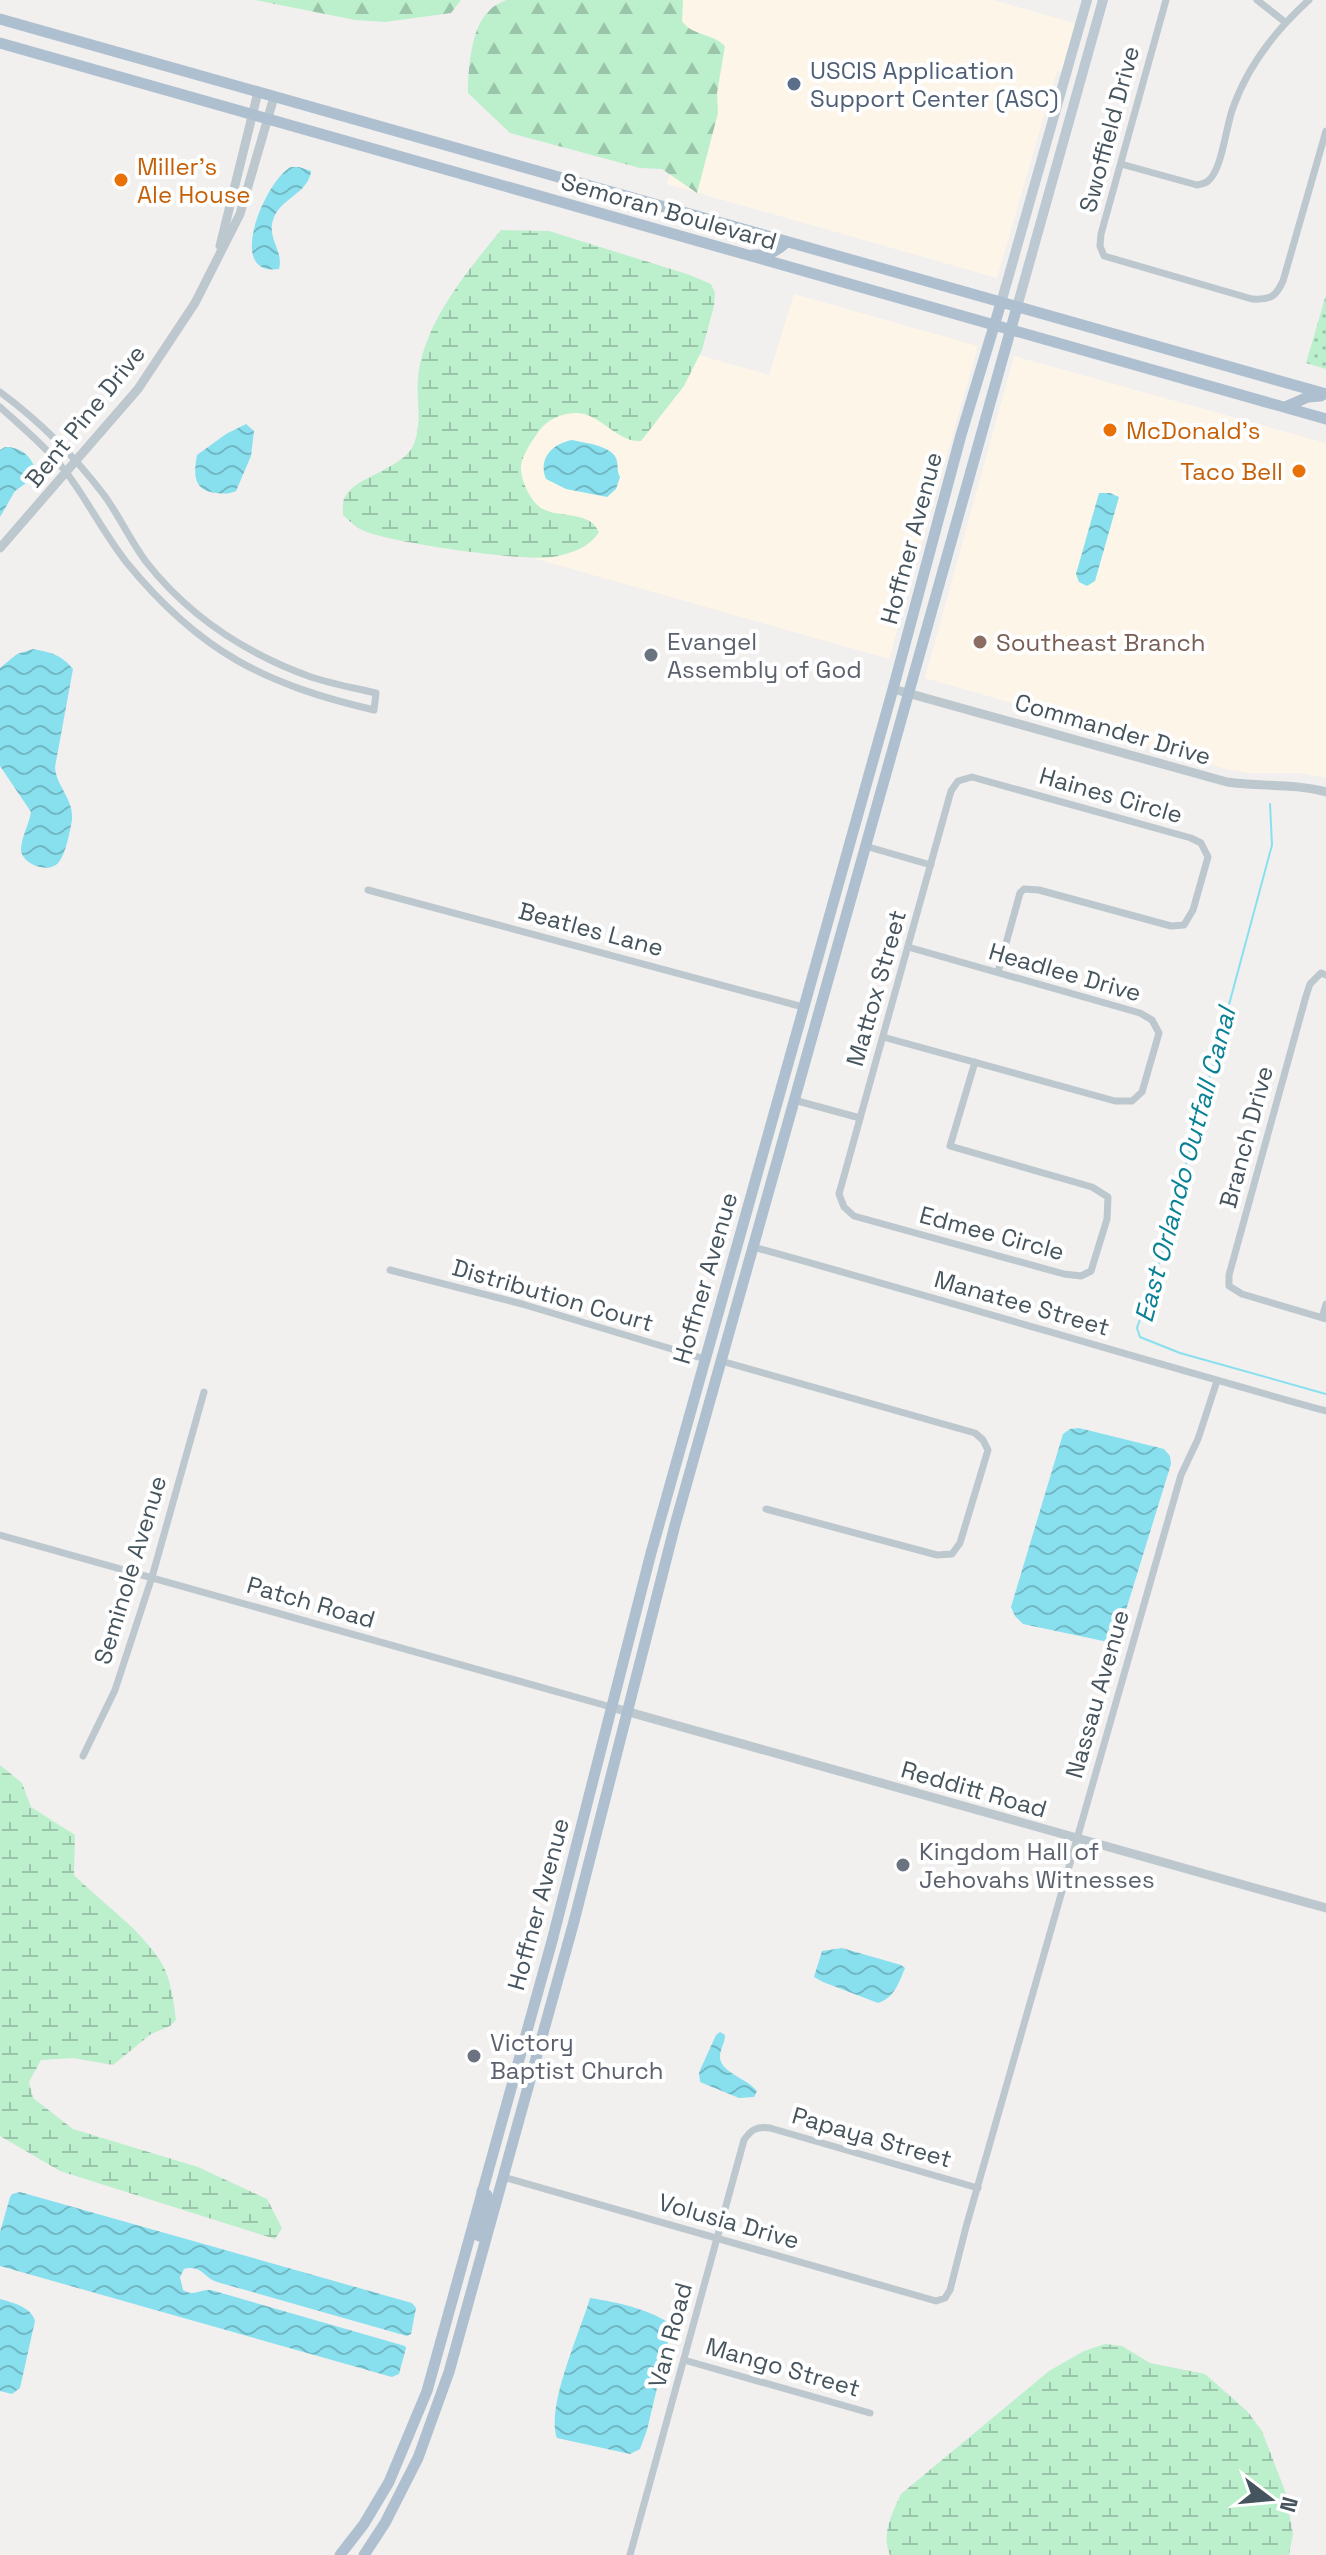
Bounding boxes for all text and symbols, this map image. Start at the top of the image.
street label: Swoffield Drive [1072,42,1146,216]
place label: USCIS Application Support Center (ASC) [810,55,1059,114]
marker: USCIS Application Support Center (ASC) [785,75,803,93]
place label: Miller's Ale House [137,151,251,210]
street label: Semoran Boulevard [557,165,781,257]
marker: Miller's Ale House [112,171,130,189]
street label: Bent Pine Drive [18,338,152,494]
place label: McDonald's [1126,415,1260,446]
marker: McDonald's [1101,421,1119,439]
street label: Hoffner Avenue [873,449,949,627]
place label: Taco Bell [1180,456,1283,487]
marker: Taco Bell [1290,462,1308,480]
place label: Evangel Assembly of God [667,626,862,685]
place label: Southeast Branch [996,627,1206,658]
marker: Southeast Branch [971,633,989,651]
marker: Evangel Assembly of God [642,646,660,664]
street label: Commander Drive [1011,686,1215,772]
street label: Haines Circle [1036,760,1186,830]
street label: Beatles Lane [515,895,667,963]
street label: Mattox Street [839,906,913,1070]
street label: Headlee Drive [985,935,1145,1009]
water label: East Orlando Outfall Canal [1127,1001,1244,1326]
street label: Branch Drive [1212,1063,1280,1211]
street label: Hoffner Avenue [666,1189,744,1367]
street label: Edmee Circle [916,1199,1068,1267]
street label: Distribution Court [449,1251,657,1339]
street label: Manatee Street [931,1263,1113,1343]
street label: Seminole Avenue [87,1472,173,1668]
street label: Patch Road [243,1569,379,1635]
street label: Nassau Avenue [1058,1606,1136,1782]
street label: Redditt Road [898,1753,1050,1825]
street label: Hoffner Avenue [500,1815,576,1993]
place label: Kingdom Hall of Jehovahs Witnesses [919,1836,1155,1895]
marker: Kingdom Hall of Jehovahs Witnesses [894,1856,912,1874]
place label: Victory Baptist Church [490,2027,663,2086]
marker: Victory Baptist Church [465,2047,483,2065]
street label: Papaya Street [788,2099,956,2175]
street label: Volusia Drive [655,2186,803,2256]
street label: Van Road [641,2279,699,2391]
street label: Mango Street [702,2330,864,2404]
north arrow [1230,2459,1310,2539]
text: N [1274,2494,1305,2515]

